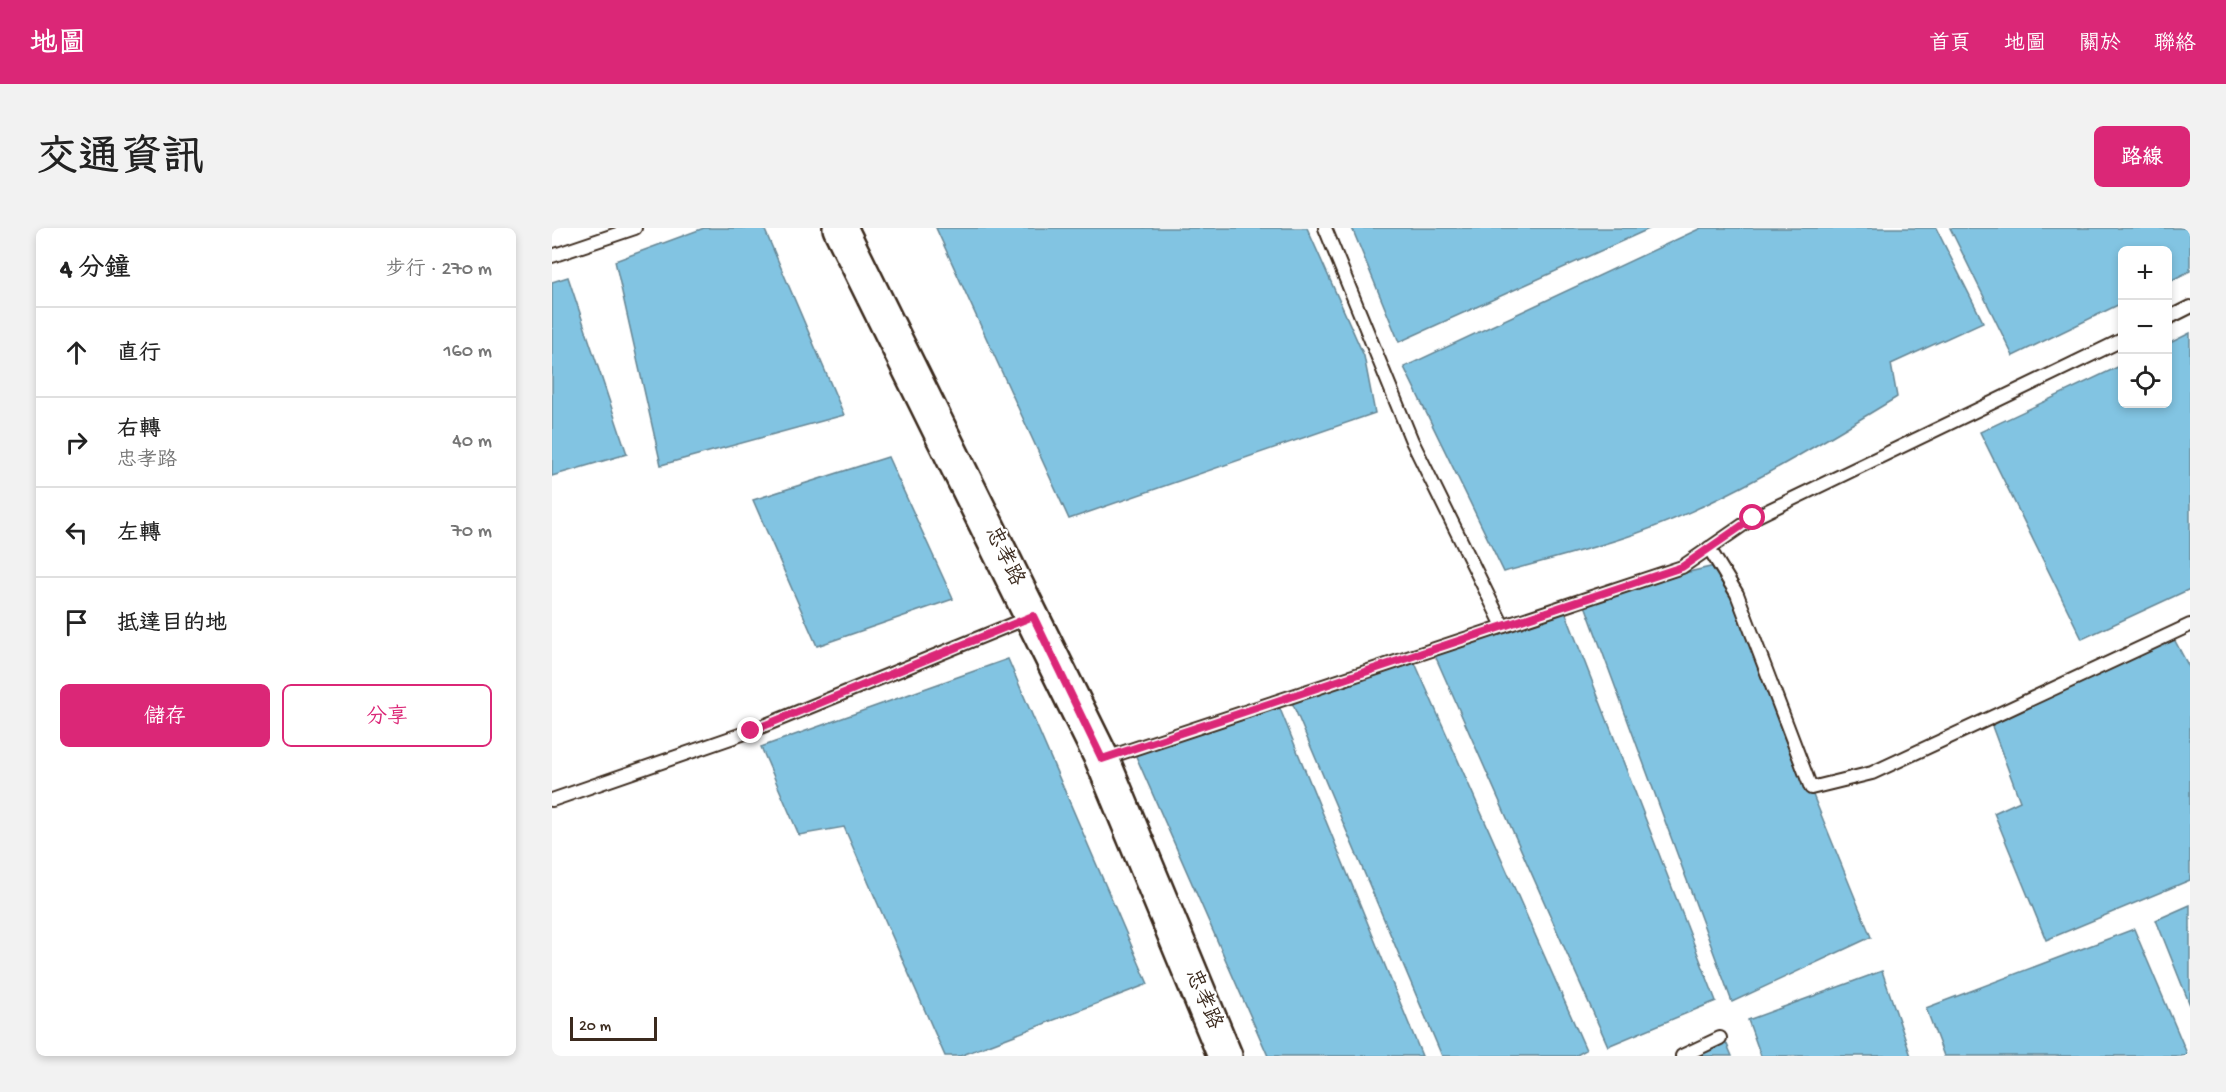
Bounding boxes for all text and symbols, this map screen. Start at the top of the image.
text: 地圖 [30,29,86,62]
text: 首頁 [1929,33,1971,58]
text: 地圖 [2004,33,2046,58]
text: 關於 [2079,33,2121,58]
text: 聯絡 [2154,33,2196,58]
button: 路線 [2094,126,2190,187]
text: 交通資訊 [36,137,204,186]
map controls [2118,246,2172,408]
button: + [2118,246,2172,300]
text: 4 分鐘 [60,255,130,286]
text: 步行 · 270 m [386,259,492,282]
button: − [2118,300,2172,354]
icon: ahead [60,336,93,369]
text: 160 m [443,341,492,364]
text: 直行 [117,342,161,368]
button: locate [2118,354,2172,408]
text: 右轉 [117,418,161,444]
icon: right [60,426,93,459]
text: 40 m [452,431,492,454]
text: 忠孝路 [117,450,177,473]
route start [1739,504,1765,530]
icon: left [60,516,93,549]
text: 70 m [451,521,492,544]
text: 左轉 [117,522,161,548]
street label: 忠孝路 [978,522,1030,591]
icon: arrive [60,606,93,639]
text: 抵達目的地 [117,612,227,638]
button: 儲存 [60,684,270,747]
button: 分享 [282,684,492,747]
route end [737,717,763,743]
street label: 忠孝路 [1178,965,1228,1034]
scale bar [570,1014,657,1042]
text: 20 m [579,1018,611,1037]

